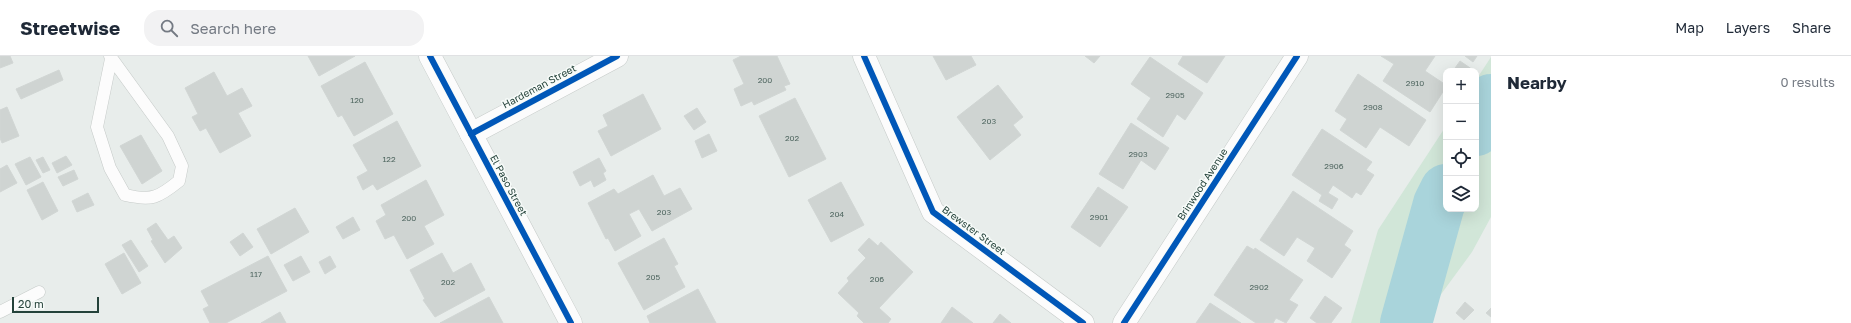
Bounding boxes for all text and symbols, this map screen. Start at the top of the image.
search box [144,10,424,46]
text: Streetwise [20,16,120,39]
icon: search [158,17,180,39]
text: Search here [190,19,276,37]
text: Map [1675,19,1704,36]
text: Layers [1726,19,1770,36]
text: Share [1792,19,1831,36]
street label: Hardeman Street [500,62,578,110]
map controls [1443,68,1479,212]
button: + [1443,68,1479,104]
text: Nearby [1507,72,1567,93]
text: 0 results [1780,74,1835,90]
house number: 200 [758,75,772,85]
house number: 2910 [1406,78,1424,88]
house number: 2905 [1165,90,1185,100]
house number: 120 [350,95,364,105]
house number: 2908 [1363,102,1383,112]
button: − [1443,104,1479,140]
house number: 203 [982,116,996,126]
house number: 202 [785,133,799,143]
button: locate [1443,140,1479,176]
street label: Brinwood Avenue [1174,146,1230,222]
house number: 2903 [1128,149,1148,159]
street label: El Paso Street [488,152,530,218]
house number: 122 [382,154,396,164]
house number: 2906 [1324,161,1344,171]
button: layers [1443,176,1479,212]
street label: Brewster Street [940,203,1008,257]
house number: 203 [657,207,671,217]
house number: 204 [830,209,844,219]
house number: 2901 [1090,212,1108,222]
house number: 200 [402,213,416,223]
house number: 117 [250,269,262,279]
house number: 205 [646,272,660,282]
house number: 206 [870,274,884,284]
house number: 202 [441,277,455,287]
house number: 2902 [1249,282,1269,292]
scale bar [12,295,99,314]
text: 20 m [18,297,44,310]

